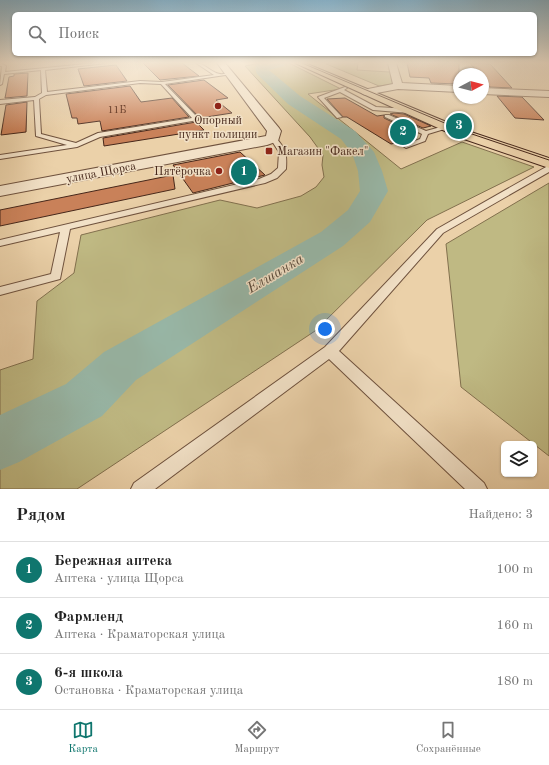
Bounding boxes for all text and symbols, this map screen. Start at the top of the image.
search box [12,12,537,56]
icon: search [26,23,48,45]
text: Поиск [58,27,99,42]
north arrow [453,68,489,104]
marker: Опорный пункт полиции [213,101,223,111]
house number: 11Б [108,105,126,115]
pin: 3 [446,111,472,141]
place label: Опорный пункт полиции [178,115,258,141]
pin: 2 [390,117,416,147]
marker: Магазин "Факел" [264,146,274,156]
place label: Магазин "Факел" [277,146,368,158]
pin: 1 [231,157,257,187]
street label: улица Щорса [65,160,137,186]
place label: Пятёрочка [154,166,211,178]
marker: Пятёрочка [214,166,224,176]
water label: Елшанка [244,252,307,298]
your location [315,319,335,339]
map controls [501,441,537,477]
button: layers [501,441,537,477]
text: Рядом [16,507,65,524]
text: Найдено: 3 [469,508,533,521]
text: Бережная аптека [54,554,172,569]
text: 1 [25,563,33,576]
text: 100 m [496,563,533,576]
text: Аптека · улица Щорса [54,572,184,585]
text: Фармленд [54,610,123,625]
text: 2 [25,619,33,632]
text: 160 m [496,619,533,632]
text: Аптека · Краматорская улица [54,628,225,641]
text: 6-я школа [54,666,123,681]
text: 3 [25,675,33,688]
text: 180 m [496,675,533,688]
text: Остановка · Краматорская улица [54,684,243,697]
tab: Карта [68,719,98,757]
tab: Маршрут [234,719,280,757]
tab: Сохранённые [416,719,481,757]

